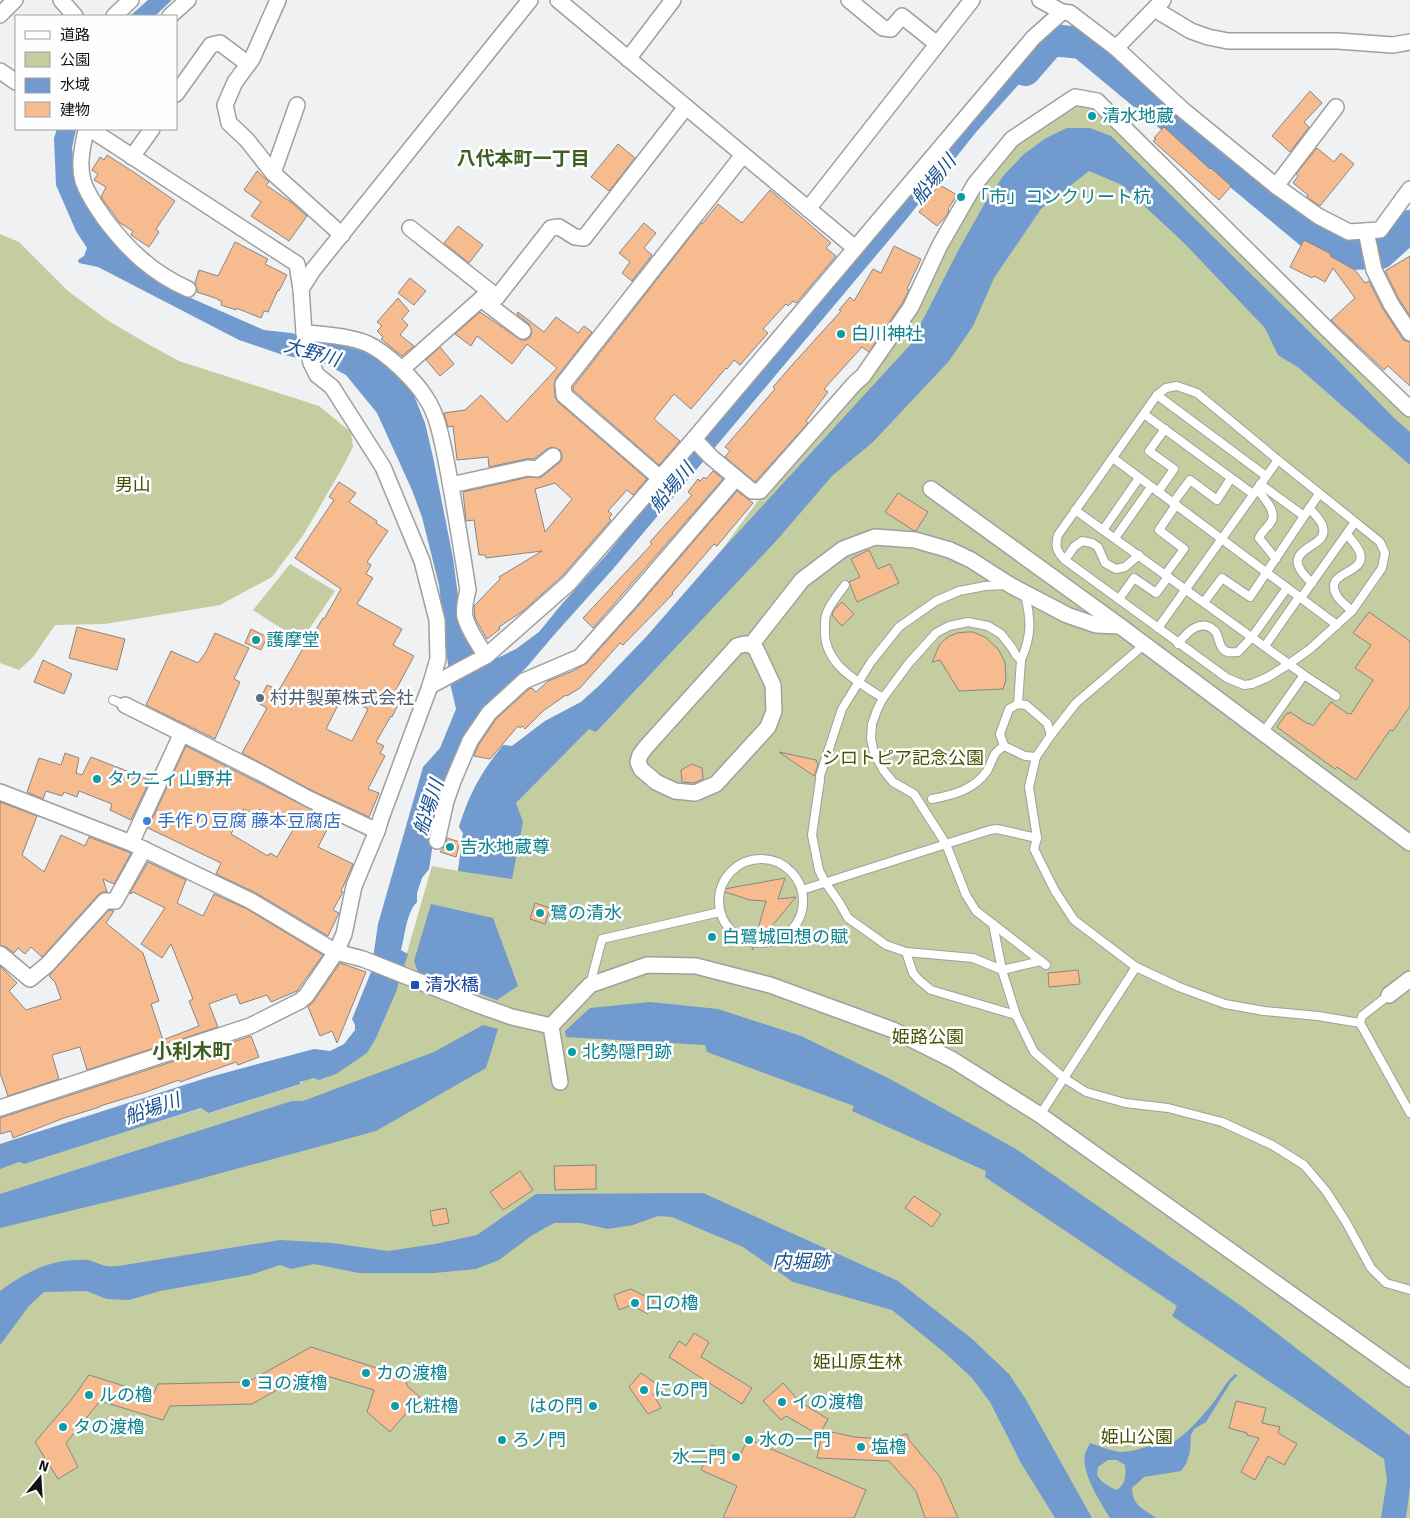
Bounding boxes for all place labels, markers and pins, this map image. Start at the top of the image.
place label: 清水地蔵 [1102,105,1174,127]
marker: 清水地蔵 [1086,110,1098,122]
place label: 「市」コンクリート杭 [971,186,1151,208]
marker: 「市」コンクリート杭 [955,191,967,203]
place label: 白川神社 [851,323,923,345]
marker: 白川神社 [835,328,847,340]
place label: 護摩堂 [266,629,320,651]
marker: 護摩堂 [250,634,262,646]
place label: 村井製菓株式会社 [270,687,414,709]
marker: 村井製菓株式会社 [254,692,266,704]
place label: タウニィ山野井 [107,768,233,790]
marker: タウニィ山野井 [91,773,103,785]
place label: 手作り豆腐 藤本豆腐店 [157,810,341,832]
marker: 手作り豆腐 藤本豆腐店 [141,815,153,827]
place label: 吉水地蔵尊 [460,836,550,858]
marker: 吉水地蔵尊 [444,841,456,853]
place label: 鷺の清水 [550,902,622,924]
marker: 鷺の清水 [534,907,546,919]
place label: 白鷺城回想の賦 [722,926,848,948]
marker: 白鷺城回想の賦 [706,931,718,943]
place label: 清水橋 [425,974,479,996]
marker: 清水橋 [409,979,421,991]
place label: 北勢隠門跡 [582,1041,672,1063]
marker: 北勢隠門跡 [566,1046,578,1058]
place label: 口の櫓 [645,1292,699,1314]
marker: 口の櫓 [629,1297,641,1309]
place label: カの渡櫓 [376,1362,448,1384]
marker: カの渡櫓 [360,1367,372,1379]
place label: ヨの渡櫓 [256,1372,328,1394]
marker: ヨの渡櫓 [240,1377,252,1389]
place label: にの門 [654,1379,708,1401]
place label: ルの櫓 [99,1384,153,1406]
marker: にの門 [638,1384,650,1396]
marker: ルの櫓 [83,1389,95,1401]
place label: イの渡櫓 [792,1391,864,1413]
place label: 化粧櫓 [405,1395,459,1417]
place label: はの門 [529,1395,583,1417]
marker: イの渡櫓 [776,1396,788,1408]
marker: 化粧櫓 [389,1400,401,1412]
marker: はの門 [587,1400,599,1412]
place label: タの渡櫓 [73,1416,145,1438]
marker: タの渡櫓 [57,1421,69,1433]
place label: ろノ門 [512,1429,566,1451]
place label: 水の一門 [759,1429,831,1451]
marker: ろノ門 [496,1434,508,1446]
marker: 水の一門 [743,1434,755,1446]
place label: 塩櫓 [871,1436,907,1458]
marker: 塩櫓 [855,1441,867,1453]
place label: 水二門 [672,1446,726,1468]
marker: 水二門 [730,1451,742,1463]

